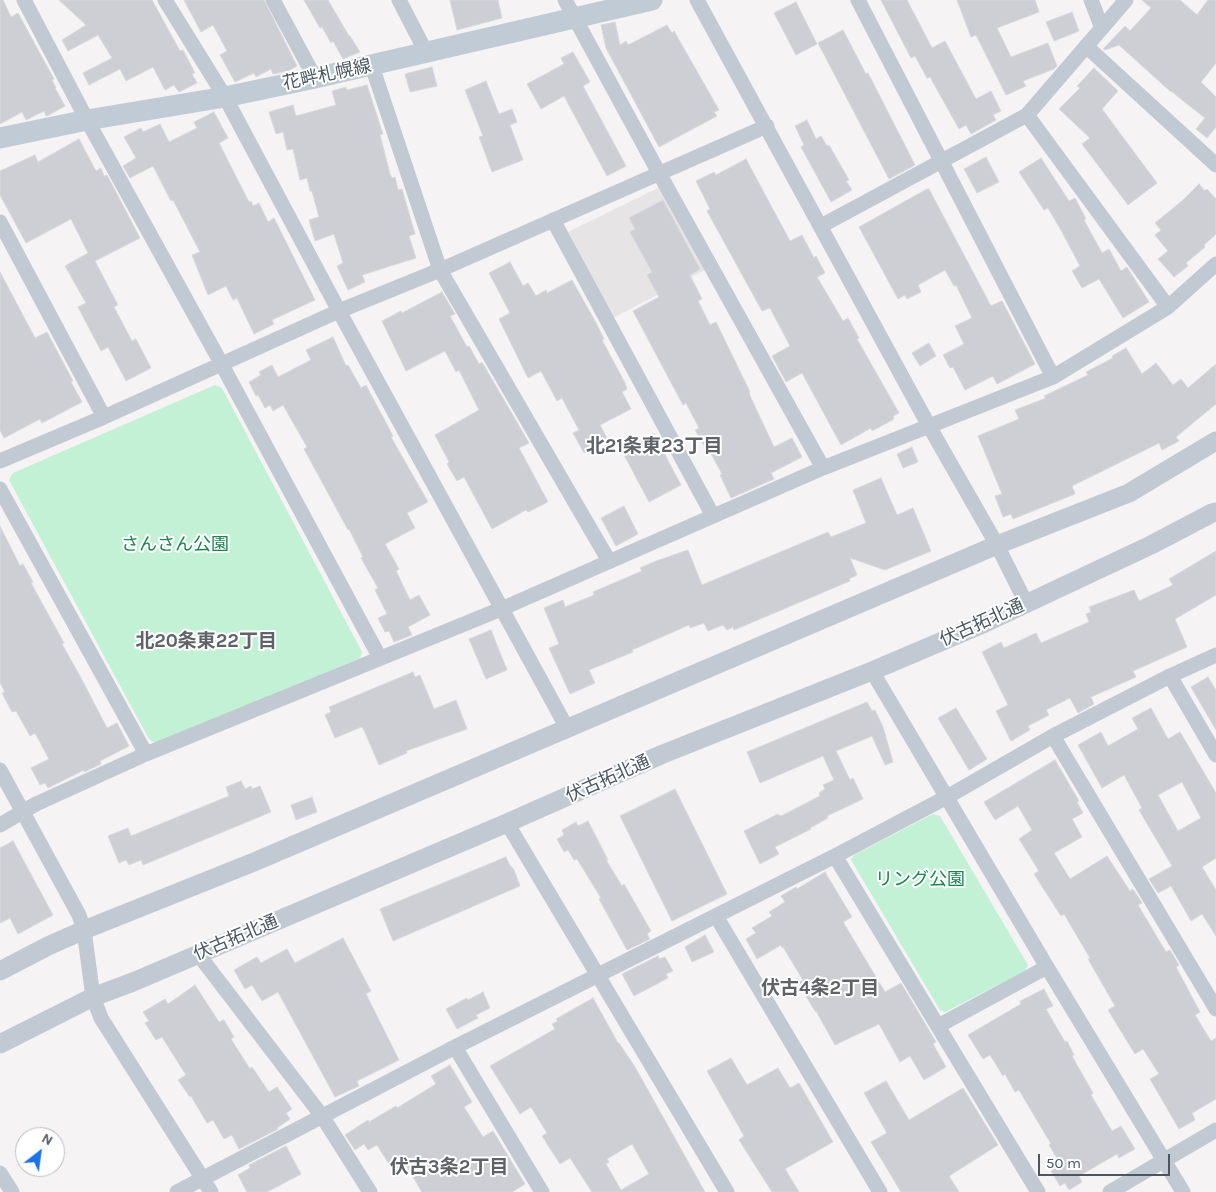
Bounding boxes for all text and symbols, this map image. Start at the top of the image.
street label: 花畔札幌線 [281,55,373,95]
district label: 北21条東23丁目 [586,436,722,458]
park label: さんさん公園 [121,534,229,556]
street label: 伏古拓北通 [936,595,1028,651]
district label: 北20条東22丁目 [135,631,277,653]
street label: 伏古拓北通 [562,751,654,807]
park label: リング公園 [875,869,965,891]
street label: 伏古拓北通 [190,910,282,966]
district label: 伏古4条2丁目 [761,978,879,1000]
north arrow [15,1127,65,1177]
text: N [39,1130,56,1149]
scale bar [1041,1144,1174,1176]
text: 50 m [1046,1154,1081,1172]
district label: 伏古3条2丁目 [390,1157,508,1179]

